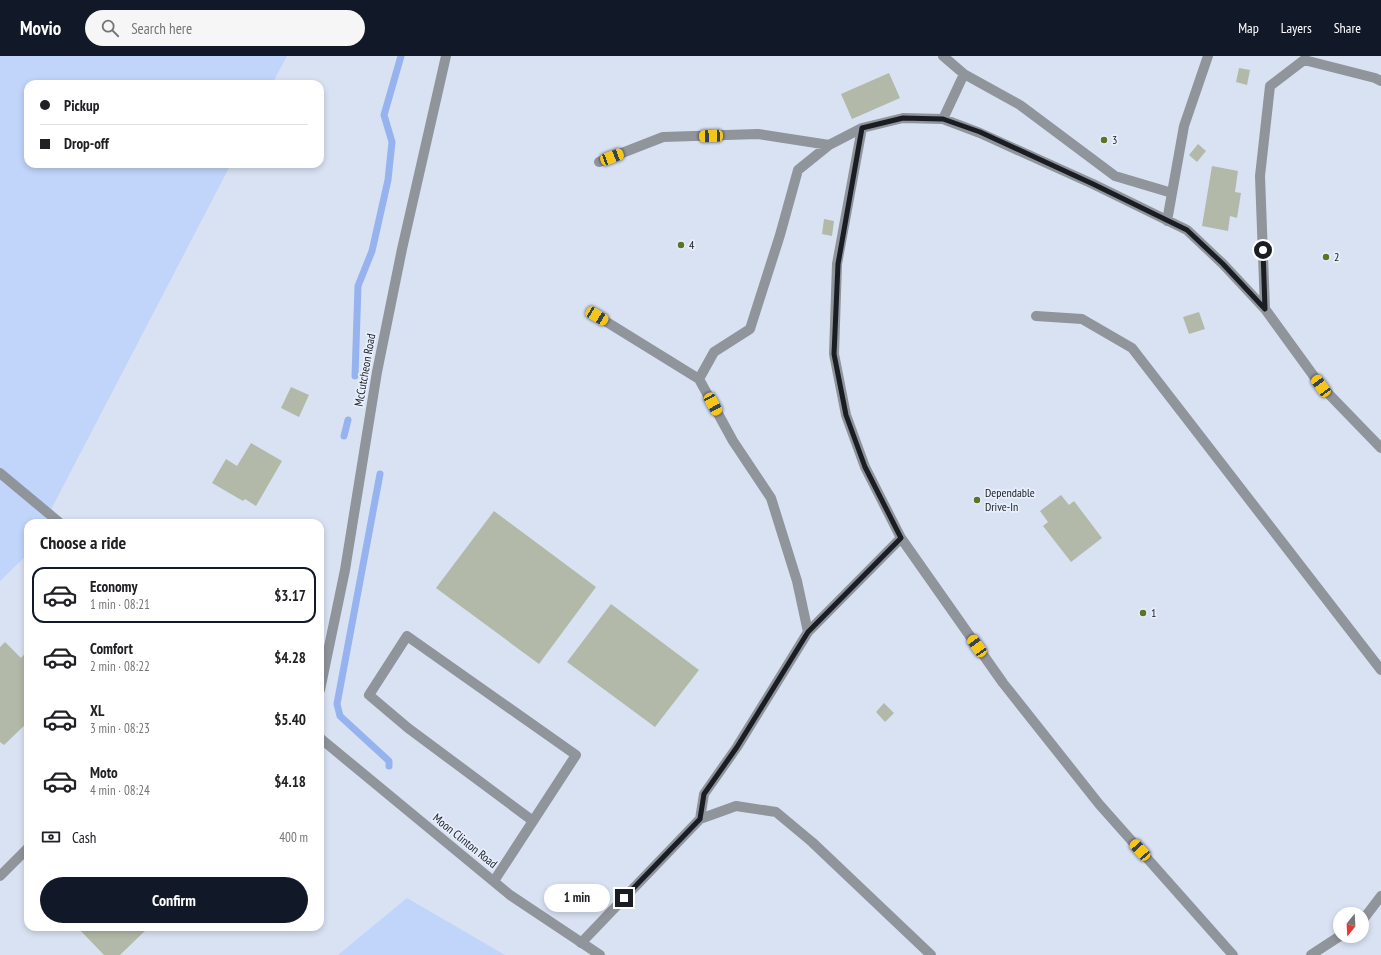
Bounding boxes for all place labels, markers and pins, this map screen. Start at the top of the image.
place label: 3 [1112,132,1117,147]
marker: 3 [1099,135,1109,145]
place label: 4 [689,237,695,252]
marker: 4 [676,240,686,250]
place label: 2 [1334,249,1339,264]
marker: 2 [1321,252,1331,262]
place label: Dependable Drive-In [985,485,1035,514]
marker: Dependable Drive-In [972,495,982,505]
place label: 1 [1151,605,1156,620]
marker: 1 [1138,608,1148,618]

